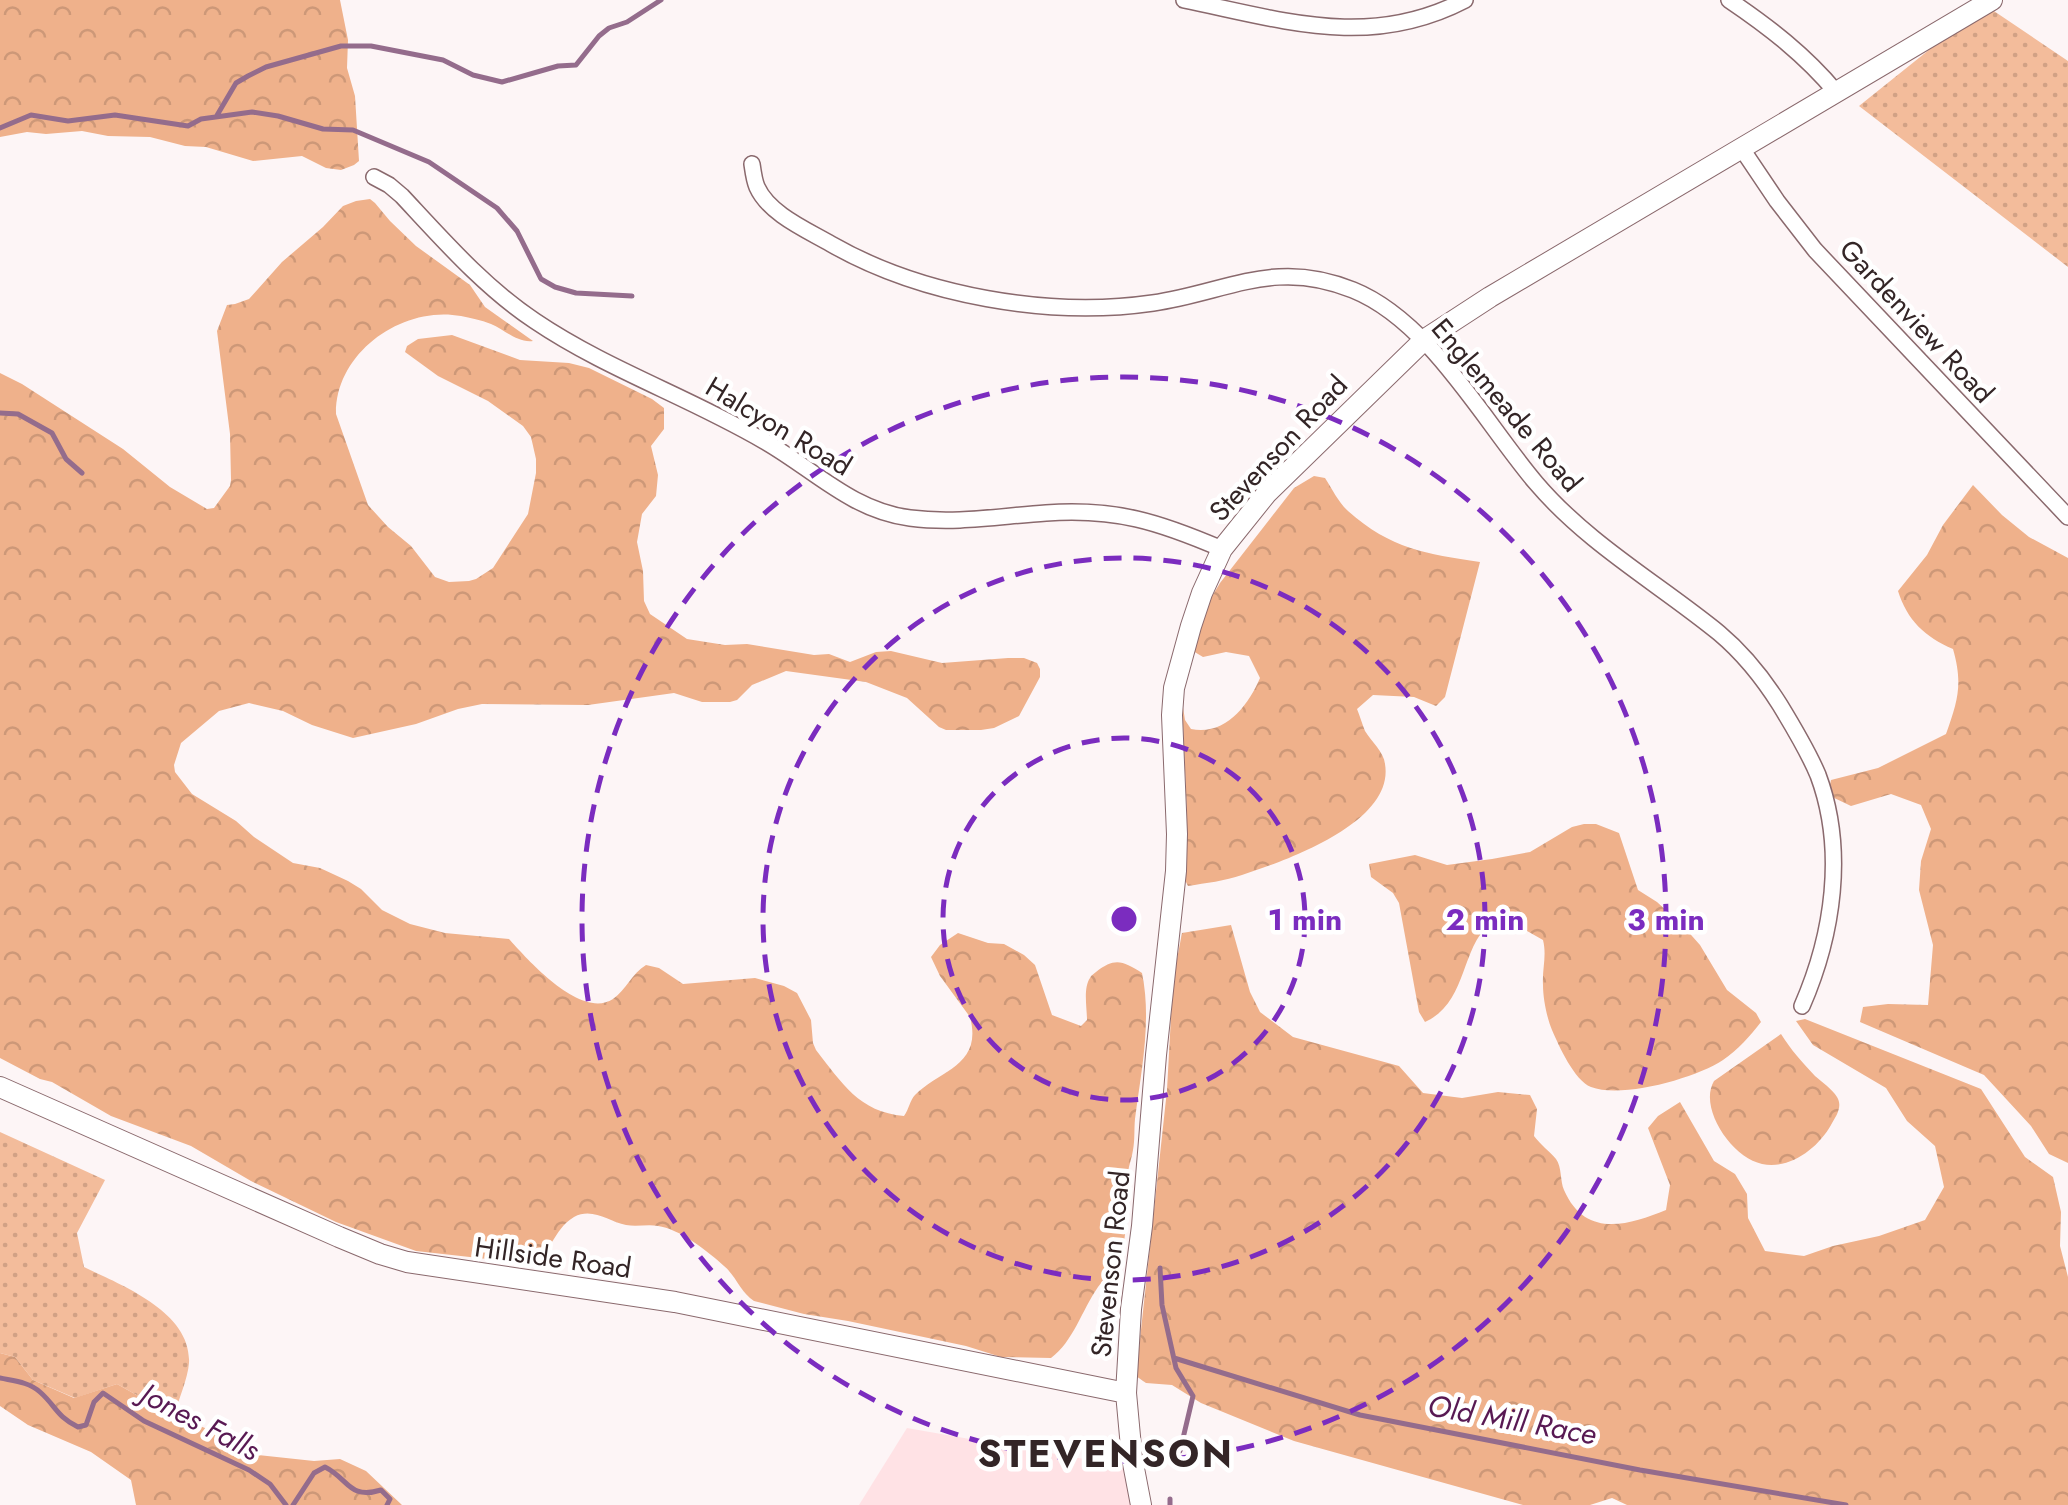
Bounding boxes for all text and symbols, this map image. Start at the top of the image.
street label: Gardenview Road [1830,230,2004,413]
street label: Englemeade Road [1422,309,1592,501]
street label: Stevenson Road [1200,366,1357,531]
street label: Halcyon Road [698,367,860,486]
text: 1 min [1268,898,1342,941]
text: 2 min [1446,898,1524,941]
text: 3 min [1627,898,1705,941]
centre of rings [1106,901,1142,937]
street label: Stevenson Road [1080,1169,1141,1359]
street label: Hillside Road [472,1226,634,1289]
water label: Jones Falls [129,1370,268,1471]
water label: Old Mill Race [1424,1384,1600,1455]
district label: STEVENSON [978,1426,1234,1481]

